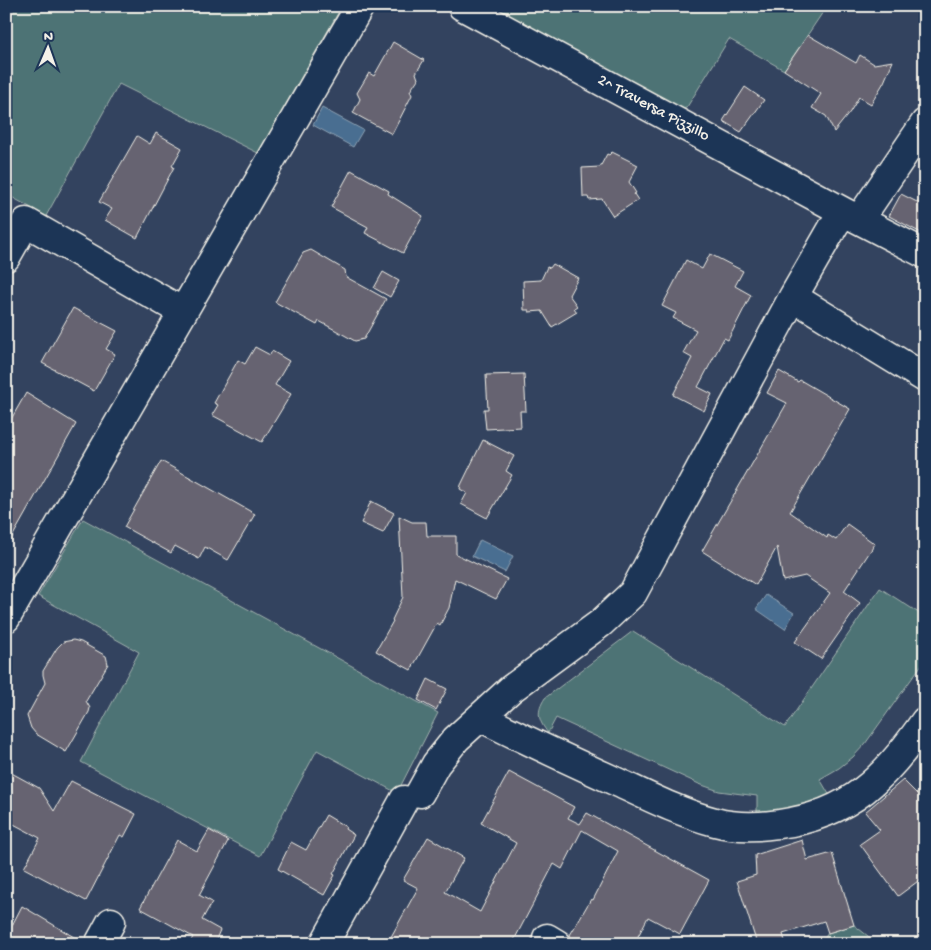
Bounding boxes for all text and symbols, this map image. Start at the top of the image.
north arrow [22,22,72,72]
text: N [44,29,53,46]
street label: 2^ Traversa Pizzillo [594,71,712,147]

